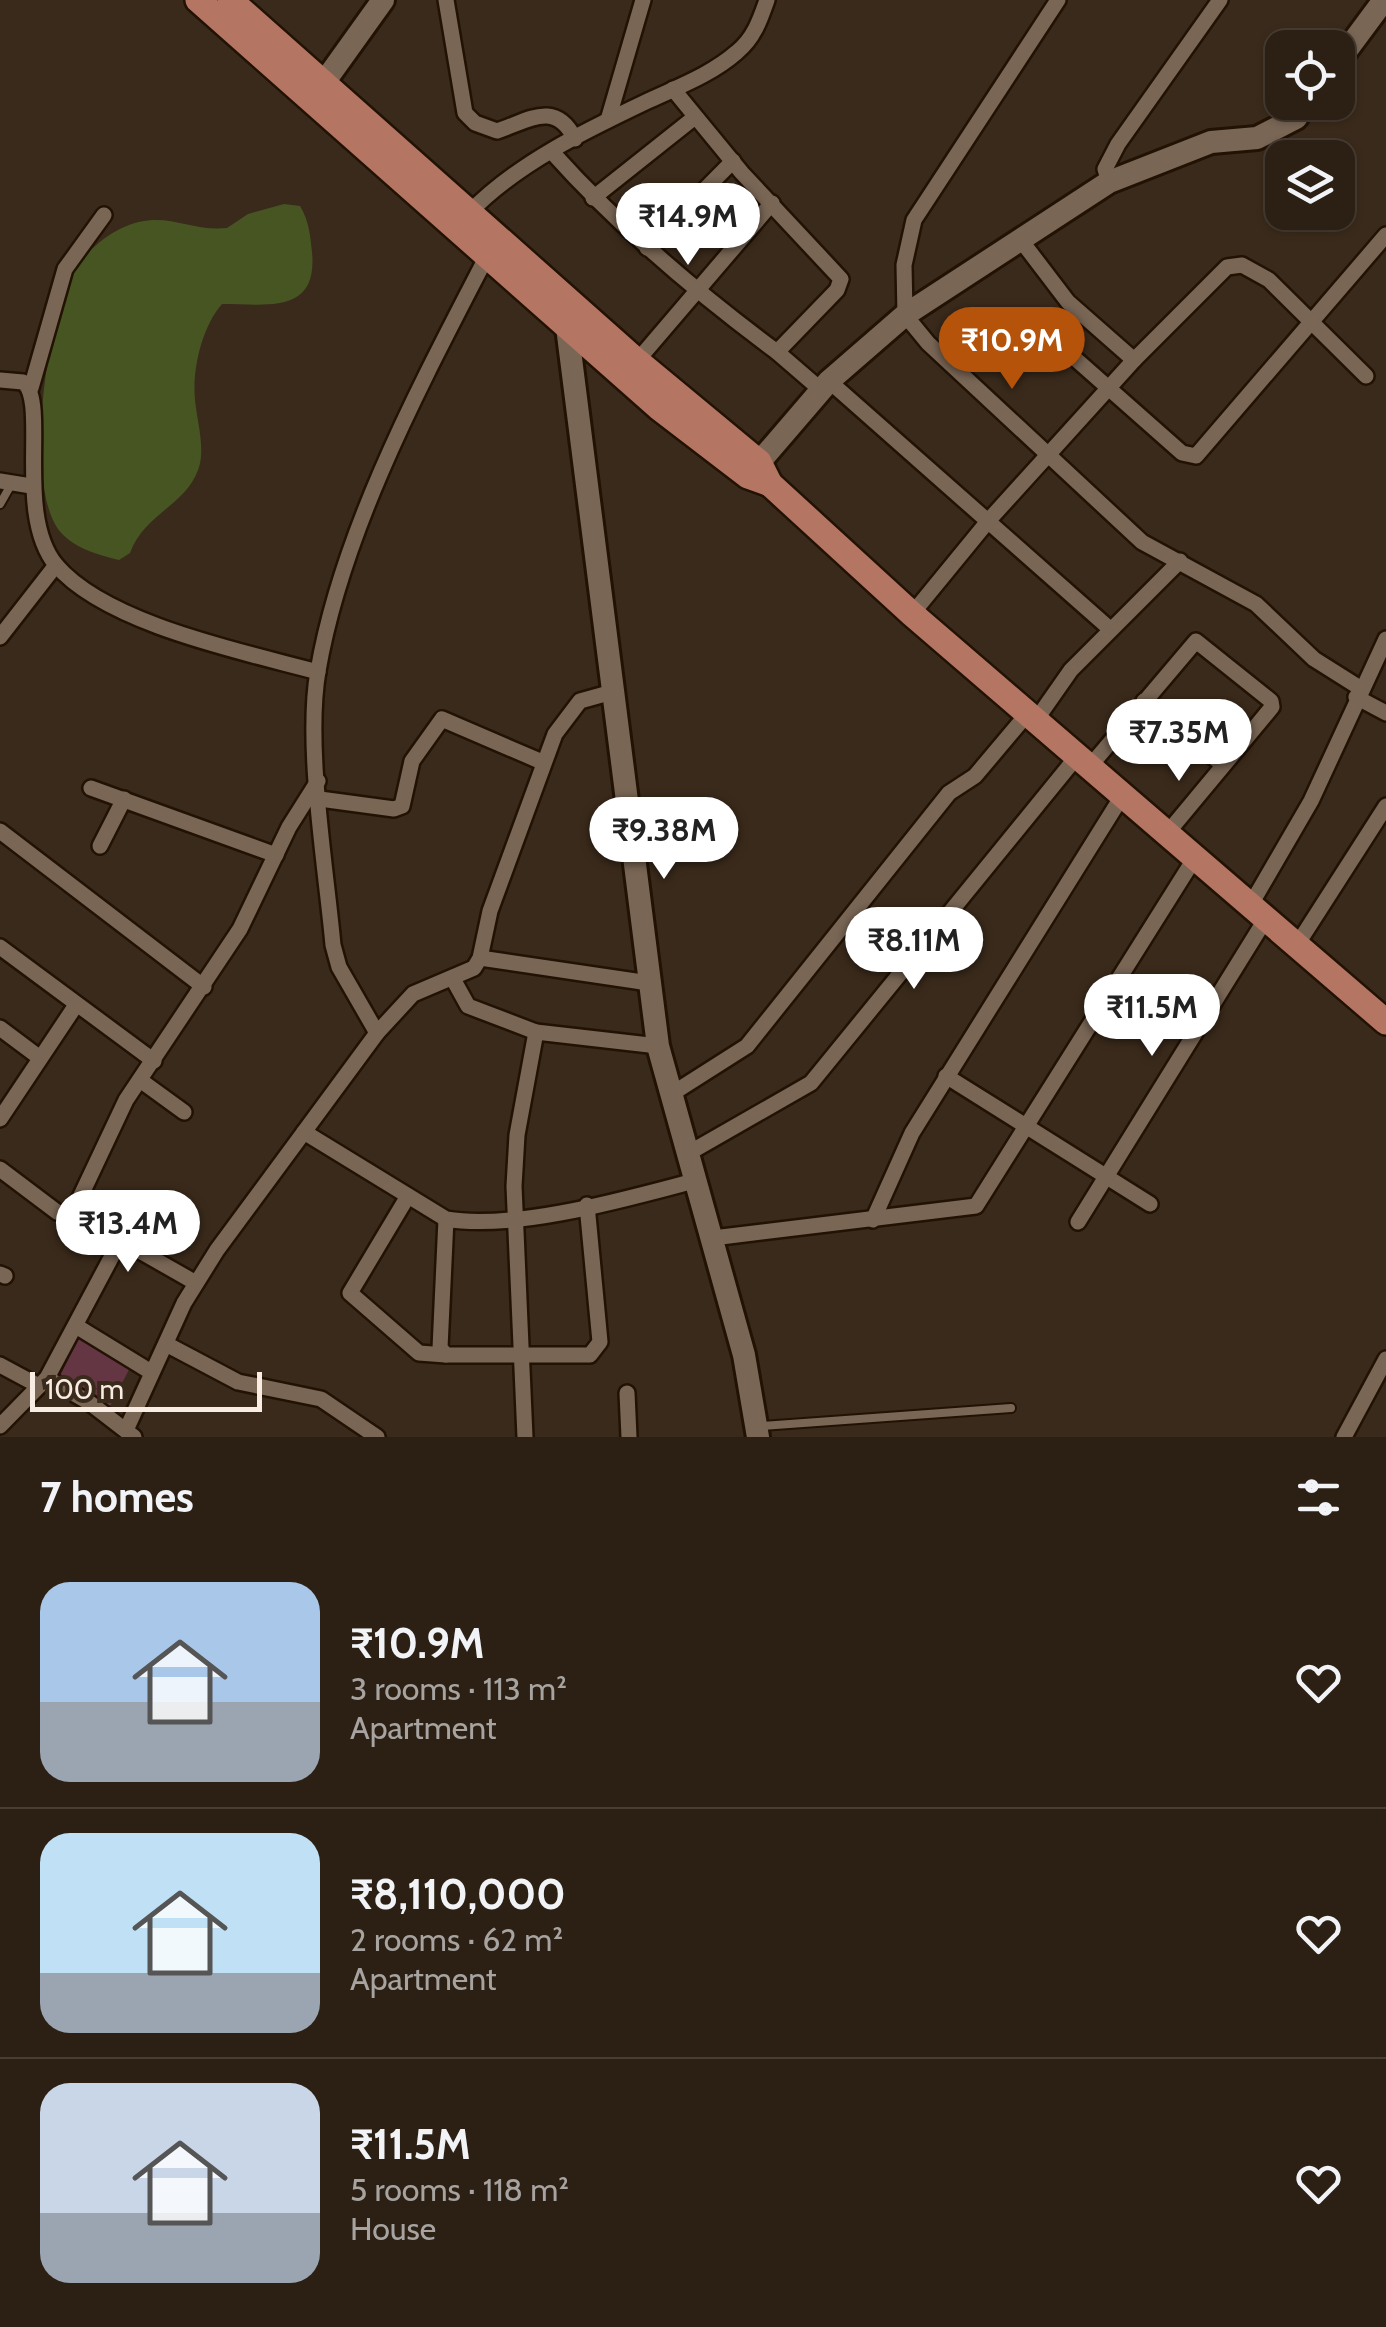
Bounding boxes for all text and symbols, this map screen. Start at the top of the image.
map controls [1265,30,1355,230]
button: locate [1265,30,1355,120]
button: layers [1265,140,1355,230]
pin: ₹14.9M [607,183,769,268]
text: ₹14.9M [638,196,738,235]
pin: ₹10.9M [931,307,1093,392]
text: ₹10.9M [961,320,1063,359]
pin: ₹7.35M [1098,699,1260,784]
text: ₹7.35M [1129,712,1229,751]
pin: ₹9.38M [583,797,745,882]
text: ₹9.38M [611,810,717,849]
pin: ₹8.11M [833,907,995,992]
text: ₹8.11M [867,920,961,959]
pin: ₹11.5M [1071,974,1233,1059]
text: ₹11.5M [1106,987,1198,1026]
pin: ₹13.4M [47,1190,209,1275]
text: ₹13.4M [78,1203,178,1242]
scale bar [30,1367,262,1412]
text: 100 m [45,1372,124,1406]
icon: filters [1291,1470,1346,1525]
text: 7 homes [40,1471,194,1523]
text: ₹10.9M [350,1617,484,1669]
icon: home [120,1622,240,1742]
icon: heart [1291,1655,1346,1710]
text: 3 rooms · 113 m² [350,1669,567,1708]
text: Apartment [350,1708,497,1747]
text: ₹8,110,000 [350,1868,566,1920]
icon: home [120,1873,240,1993]
icon: heart [1291,1906,1346,1961]
text: 2 rooms · 62 m² [350,1920,563,1959]
text: Apartment [350,1959,497,1998]
text: ₹11.5M [350,2118,471,2170]
icon: home [120,2123,240,2243]
icon: heart [1291,2156,1346,2211]
text: 5 rooms · 118 m² [350,2170,569,2209]
text: House [350,2209,436,2248]

